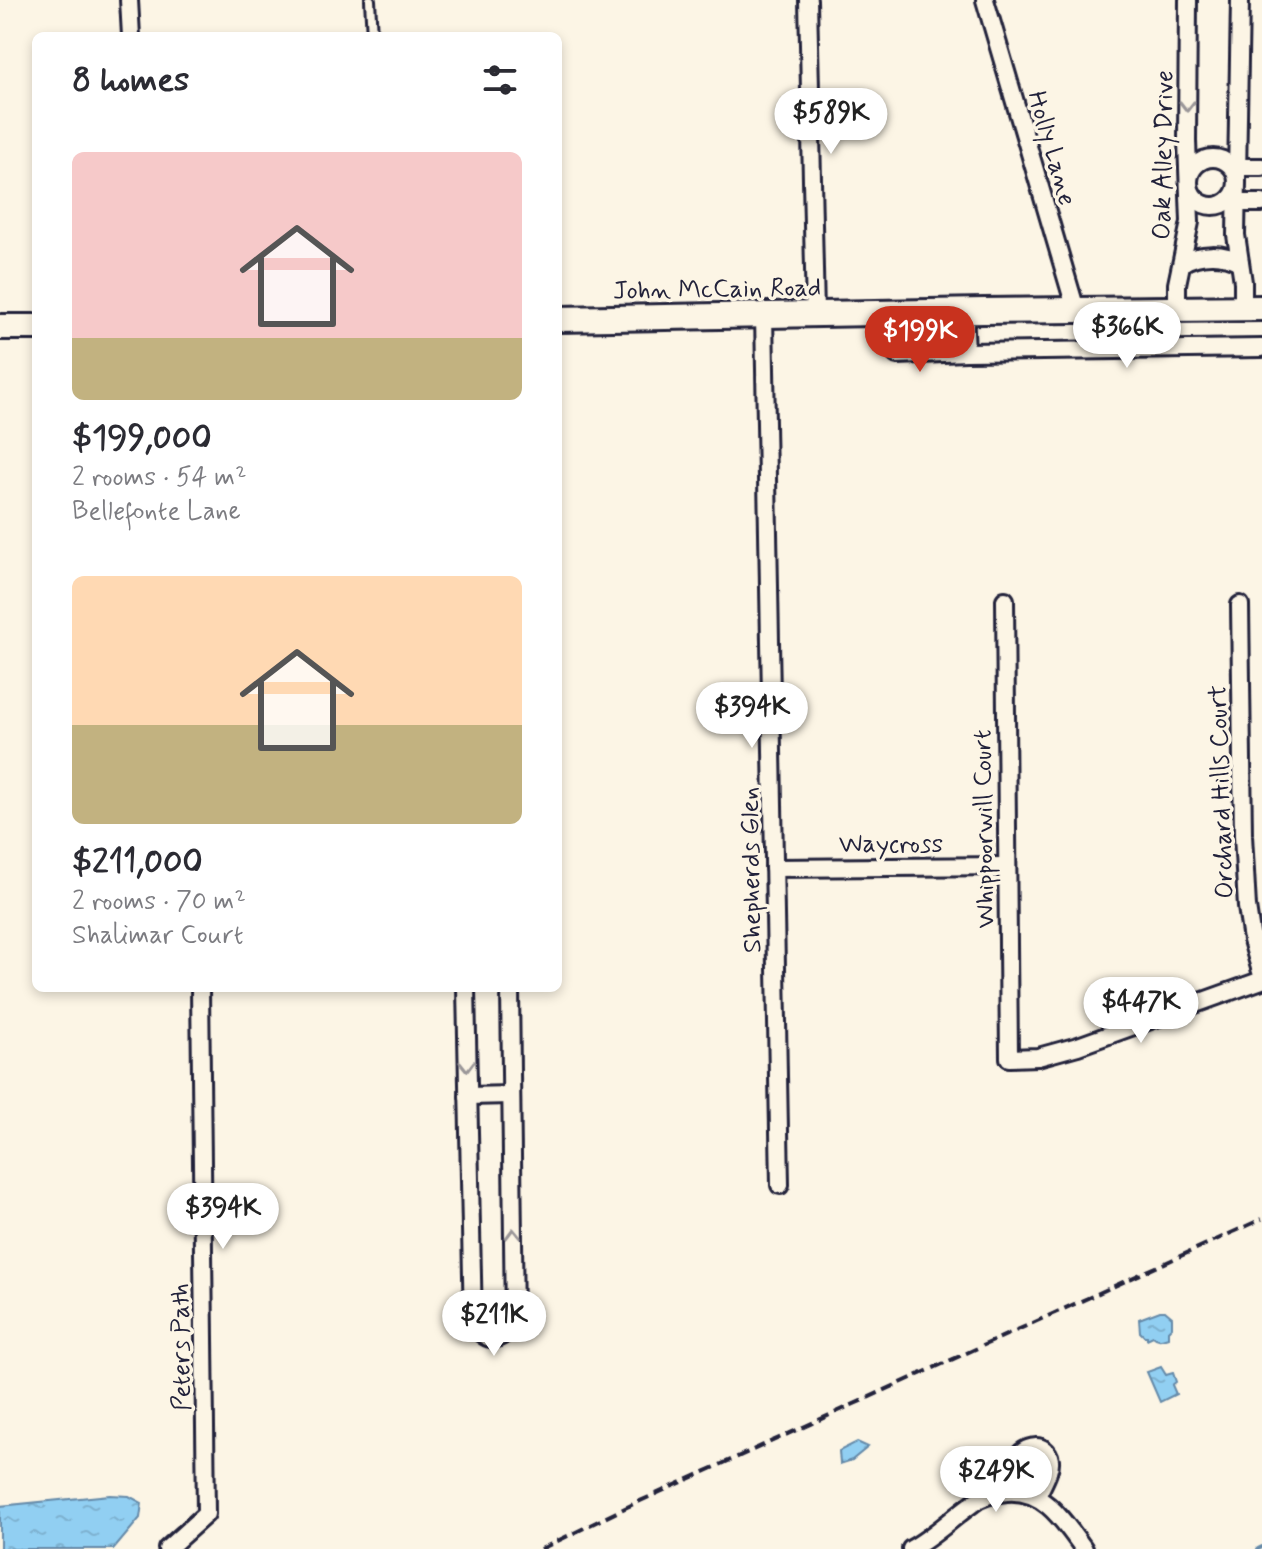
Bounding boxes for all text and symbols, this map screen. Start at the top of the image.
text: 8 homes [72,58,189,103]
icon: filters [478,58,522,102]
street label: Oak Alley Drive [1146,70,1182,240]
street label: Holly Lane [1018,87,1084,210]
pin: $589K [775,88,887,156]
text: $589K [792,97,870,131]
one-way arrow [1178,100,1196,113]
icon: home [225,204,369,348]
street label: John McCain Road [613,271,822,309]
pin: $366K [1071,302,1183,370]
pin: $199K [864,306,976,374]
text: $366K [1091,311,1163,345]
text: $199K [883,315,957,349]
text: $199,000 [72,416,212,461]
text: 2 rooms · 54 m² [72,461,247,495]
text: Bellefonte Lane [72,495,241,529]
icon: home [225,628,369,772]
pin: $394K [696,682,808,750]
street label: Orchard Hills Court [1201,684,1243,899]
text: $394K [714,691,790,725]
street label: Whippoorwill Court [966,729,1004,929]
street label: Shepherds Glen [734,787,770,953]
street label: Waycross [839,828,943,862]
text: $211,000 [72,840,203,885]
text: 2 rooms · 70 m² [72,885,246,919]
text: Shalimar Court [72,919,243,953]
pin: $447K [1085,977,1197,1045]
text: $447K [1101,986,1181,1020]
one-way arrow [459,1060,476,1073]
pin: $394K [167,1183,279,1251]
text: $394K [185,1192,261,1226]
one-way arrow [504,1227,521,1240]
street label: Peters Path [164,1283,200,1411]
pin: $211K [438,1290,550,1358]
text: $211K [460,1299,528,1333]
pin: $249K [940,1446,1052,1514]
text: $249K [958,1455,1034,1489]

